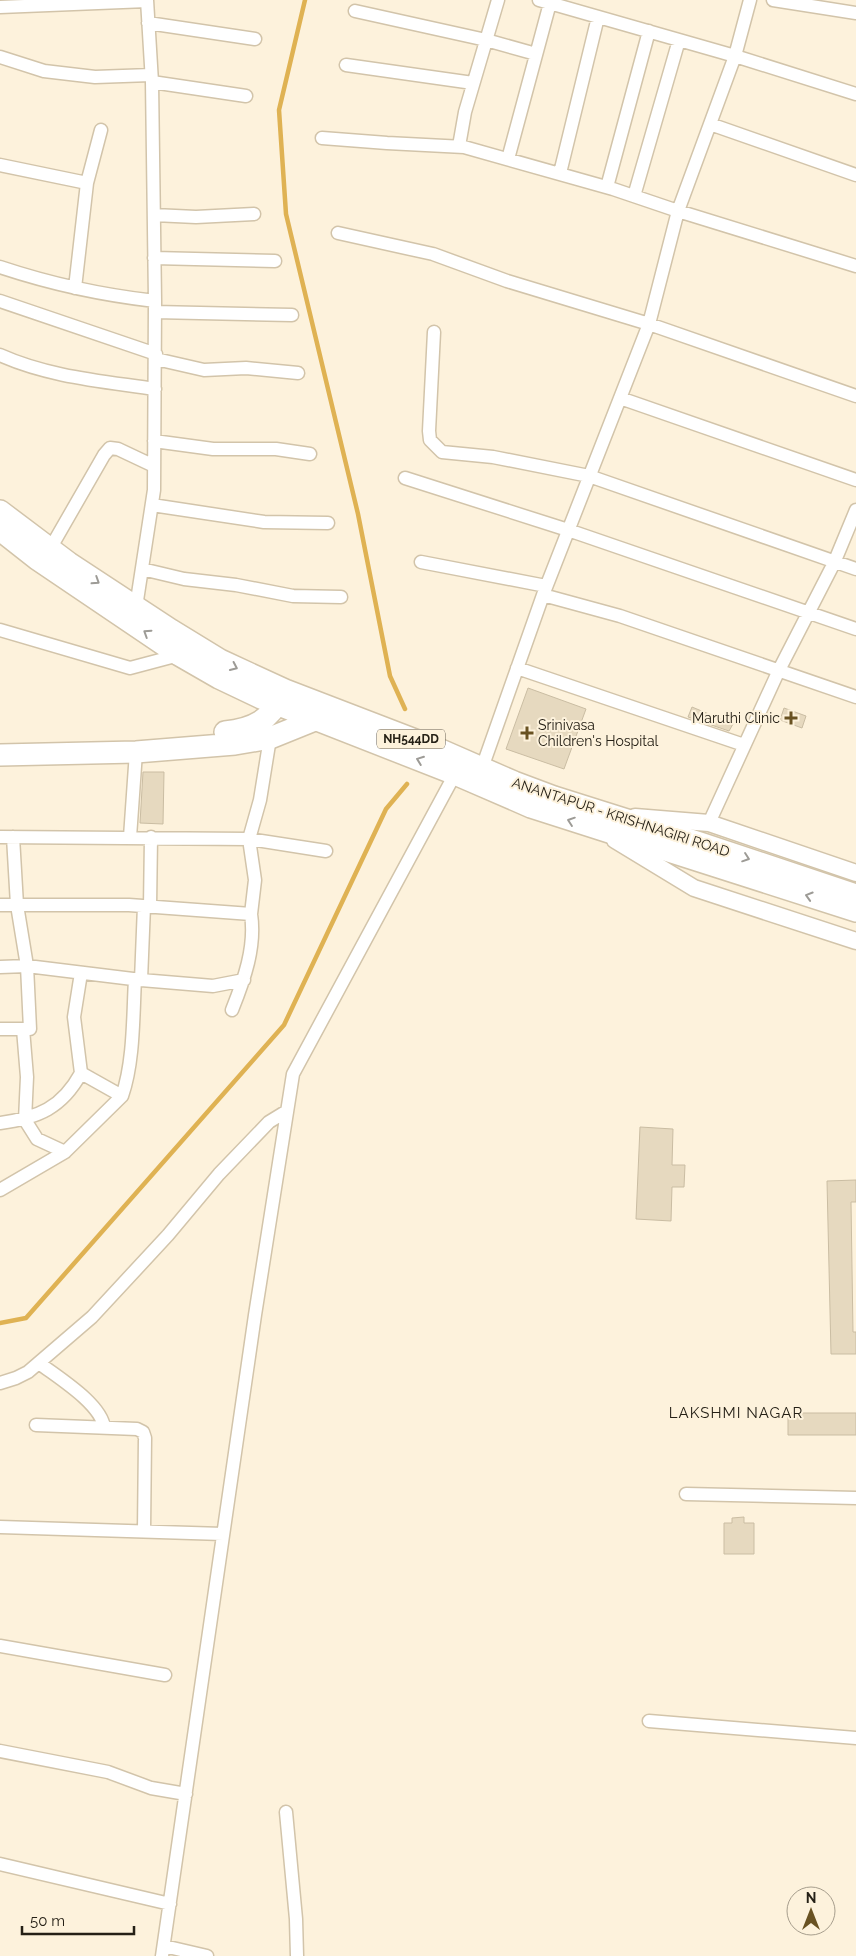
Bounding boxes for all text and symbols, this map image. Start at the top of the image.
one-way arrow [90,575,100,584]
one-way arrow [143,630,152,640]
one-way arrow [229,660,238,671]
place label: Maruthi Clinic [692,710,780,726]
marker: Maruthi Clinic [784,711,798,725]
place label: Srinivasa Children's Hospital [538,717,659,749]
marker: Srinivasa Children's Hospital [520,726,534,740]
road number: NH544DD [377,730,445,749]
one-way arrow [417,756,425,766]
street label: ANANTAPUR - KRISHNAGIRI ROAD [510,774,732,860]
one-way arrow [567,817,576,827]
one-way arrow [742,852,750,862]
one-way arrow [806,892,814,902]
district label: LAKSHMI NAGAR [669,1404,803,1422]
north arrow [786,1886,836,1936]
text: N [806,1890,816,1906]
scale bar [22,1904,135,1936]
text: 50 m [30,1912,65,1930]

